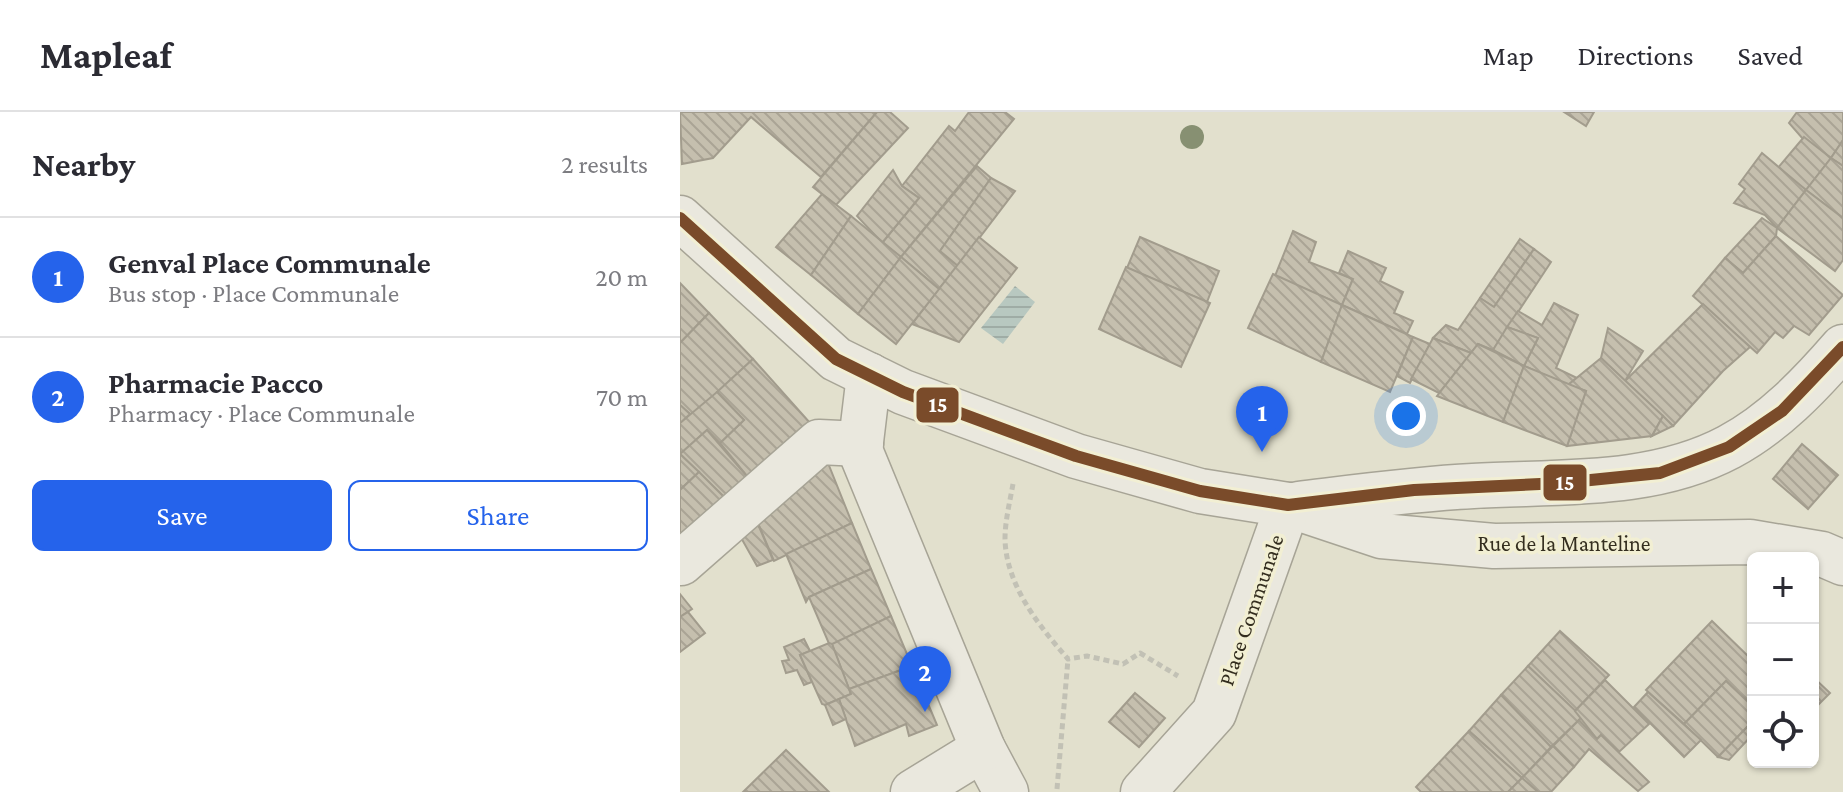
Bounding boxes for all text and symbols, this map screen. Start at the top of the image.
text: Mapleaf [40,34,172,76]
text: Map [1483,40,1534,71]
text: Directions [1578,40,1693,71]
text: Saved [1737,40,1803,71]
text: Nearby [32,146,135,183]
text: 2 results [561,150,648,179]
text: Genval Place Communale [108,246,431,279]
text: 1 [53,263,63,292]
text: 20 m [595,263,648,292]
text: Bus stop · Place Communale [108,279,399,308]
text: Pharmacie Pacco [108,366,323,399]
text: 2 [51,383,65,412]
text: 70 m [596,383,648,412]
line badge: 15 [915,386,960,424]
pin: 1 [1236,386,1288,452]
text: 15 [928,392,948,417]
your location [1386,396,1426,436]
text: Pharmacy · Place Communale [108,399,415,428]
line badge: 15 [1542,463,1588,502]
text: 15 [1555,470,1575,495]
button: Save [32,480,332,551]
button: Share [348,480,648,551]
street label: Place Communale [1213,531,1289,689]
street label: Rue de la Manteline [1478,531,1650,556]
map controls [1747,552,1819,768]
button: + [1747,552,1819,624]
button: − [1747,624,1819,696]
pin: 2 [899,646,951,712]
button: locate [1747,696,1819,768]

